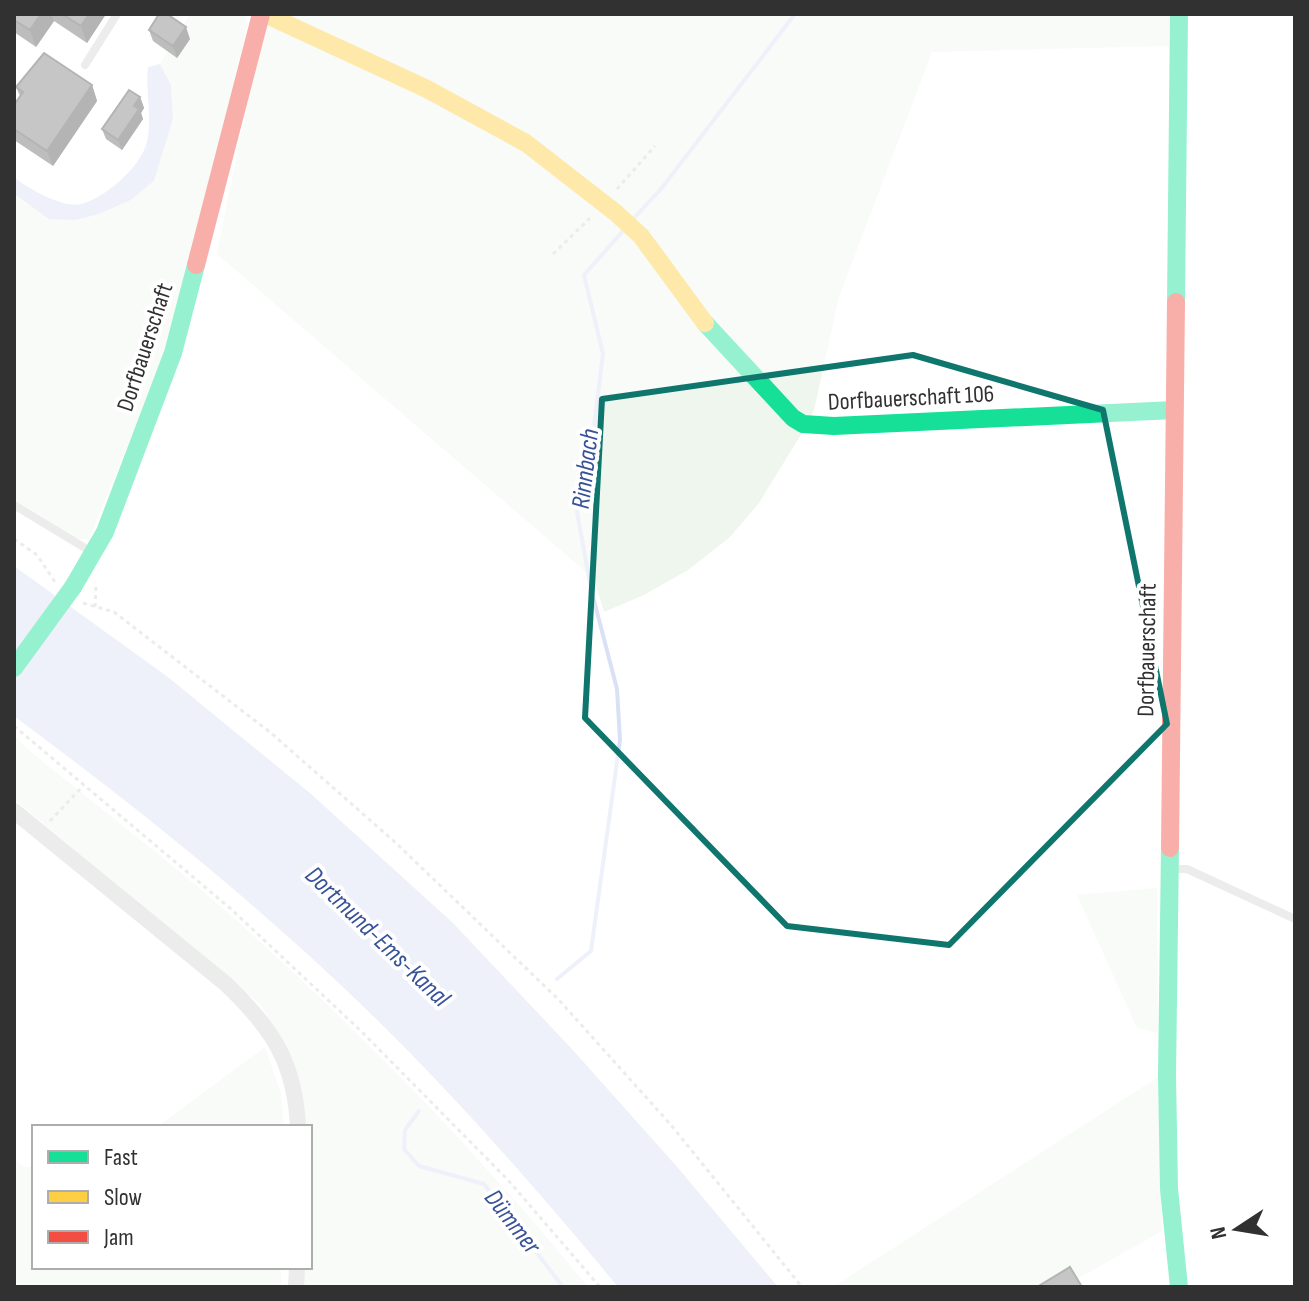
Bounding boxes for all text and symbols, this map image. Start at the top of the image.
street label: Dorfbauerschaft [111,279,179,415]
street label: Dorfbauerschaft 106 [827,379,995,417]
water label: Rinnbach [566,427,606,511]
street label: Dorfbauerschaft [1131,583,1163,717]
water label: Dortmund-Ems-Kanal [298,860,457,1015]
legend [32,1125,312,1269]
text: Fast [104,1143,138,1172]
text: Slow [104,1183,142,1212]
water label: Dümmer [477,1184,548,1262]
north arrow [1197,1189,1277,1269]
text: Jam [103,1223,134,1252]
text: N [1204,1224,1233,1241]

